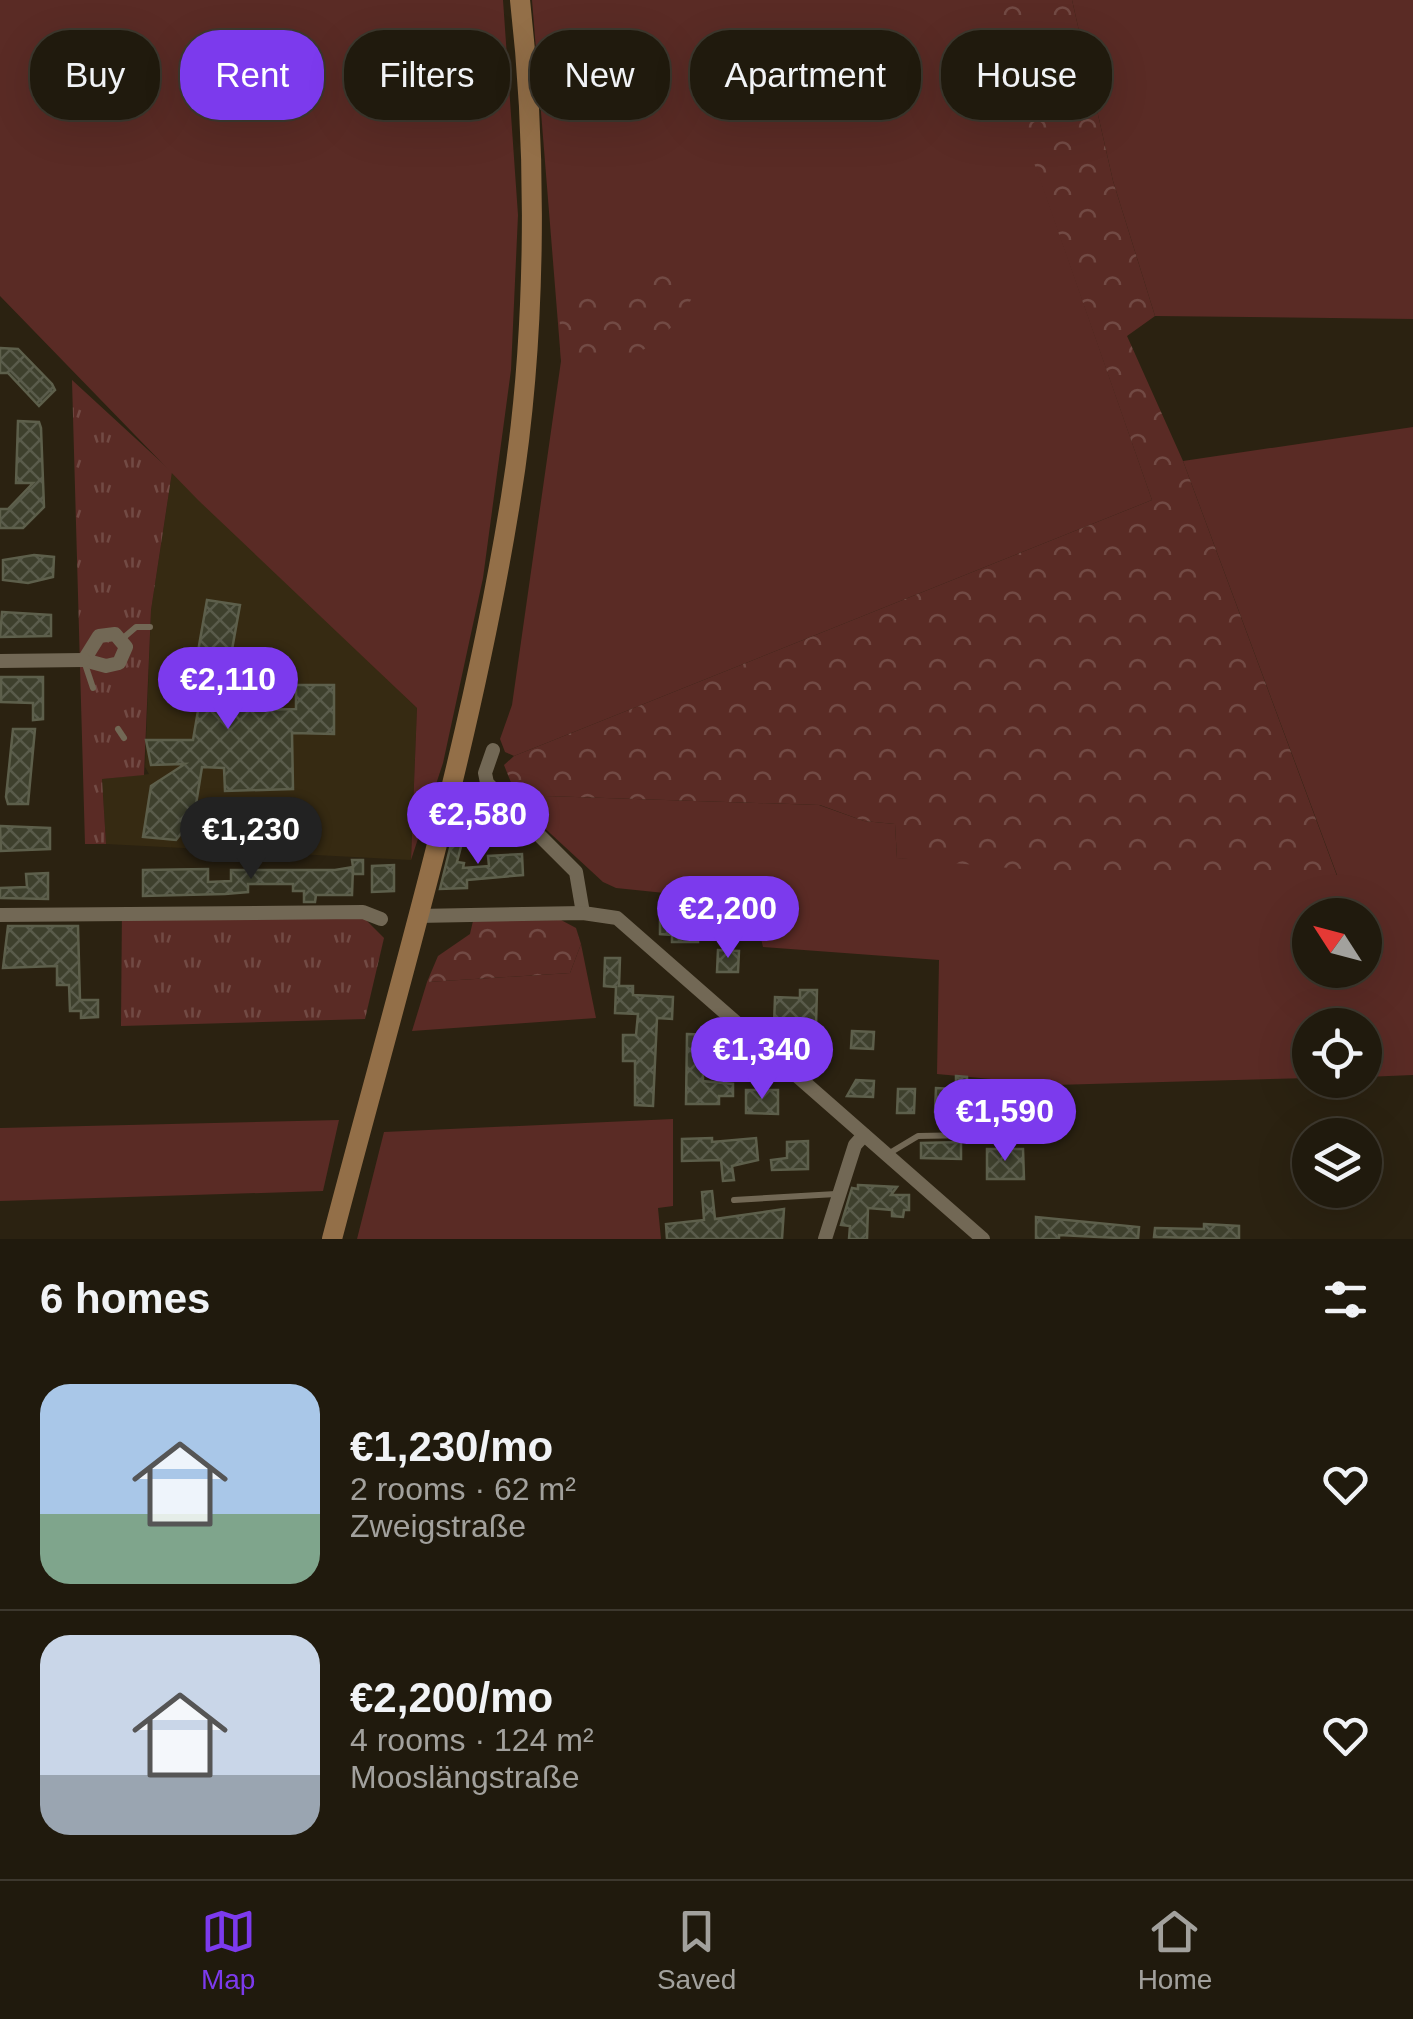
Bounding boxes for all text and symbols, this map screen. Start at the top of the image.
chip: Buy [30,30,160,120]
chip: Rent [180,30,324,120]
chip: Filters [344,30,510,120]
chip: New [530,30,670,120]
chip: Apartment [690,30,921,120]
chip: House [941,30,1112,120]
pin: €2,110 [147,647,309,732]
text: €2,110 [180,661,276,697]
pin: €2,580 [397,782,559,867]
text: €2,580 [429,796,527,832]
pin: €1,230 [170,797,332,882]
text: €1,230 [202,811,300,847]
pin: €2,200 [647,876,809,961]
text: €2,200 [679,890,777,926]
north arrow [1292,898,1382,988]
map controls [1292,898,1382,1208]
button: locate [1292,1008,1382,1098]
pin: €1,340 [681,1017,843,1102]
text: €1,340 [713,1031,811,1067]
pin: €1,590 [924,1079,1086,1164]
text: €1,590 [956,1093,1054,1129]
button: layers [1292,1118,1382,1208]
icon: filters [1318,1272,1373,1327]
text: 6 homes [40,1275,210,1322]
text: €1,230/mo [350,1423,553,1470]
icon: home [120,1424,240,1544]
icon: heart [1318,1457,1373,1512]
text: 2 rooms · 62 m² [350,1471,576,1507]
text: Zweigstraße [350,1508,526,1544]
text: €2,200/mo [350,1674,553,1721]
icon: home [120,1675,240,1795]
icon: heart [1318,1708,1373,1763]
text: 4 rooms · 124 m² [350,1722,594,1758]
text: Mooslängstraße [350,1759,579,1795]
tab: Map [201,1904,256,1996]
tab: Saved [657,1904,736,1996]
tab: Home [1138,1904,1212,1996]

